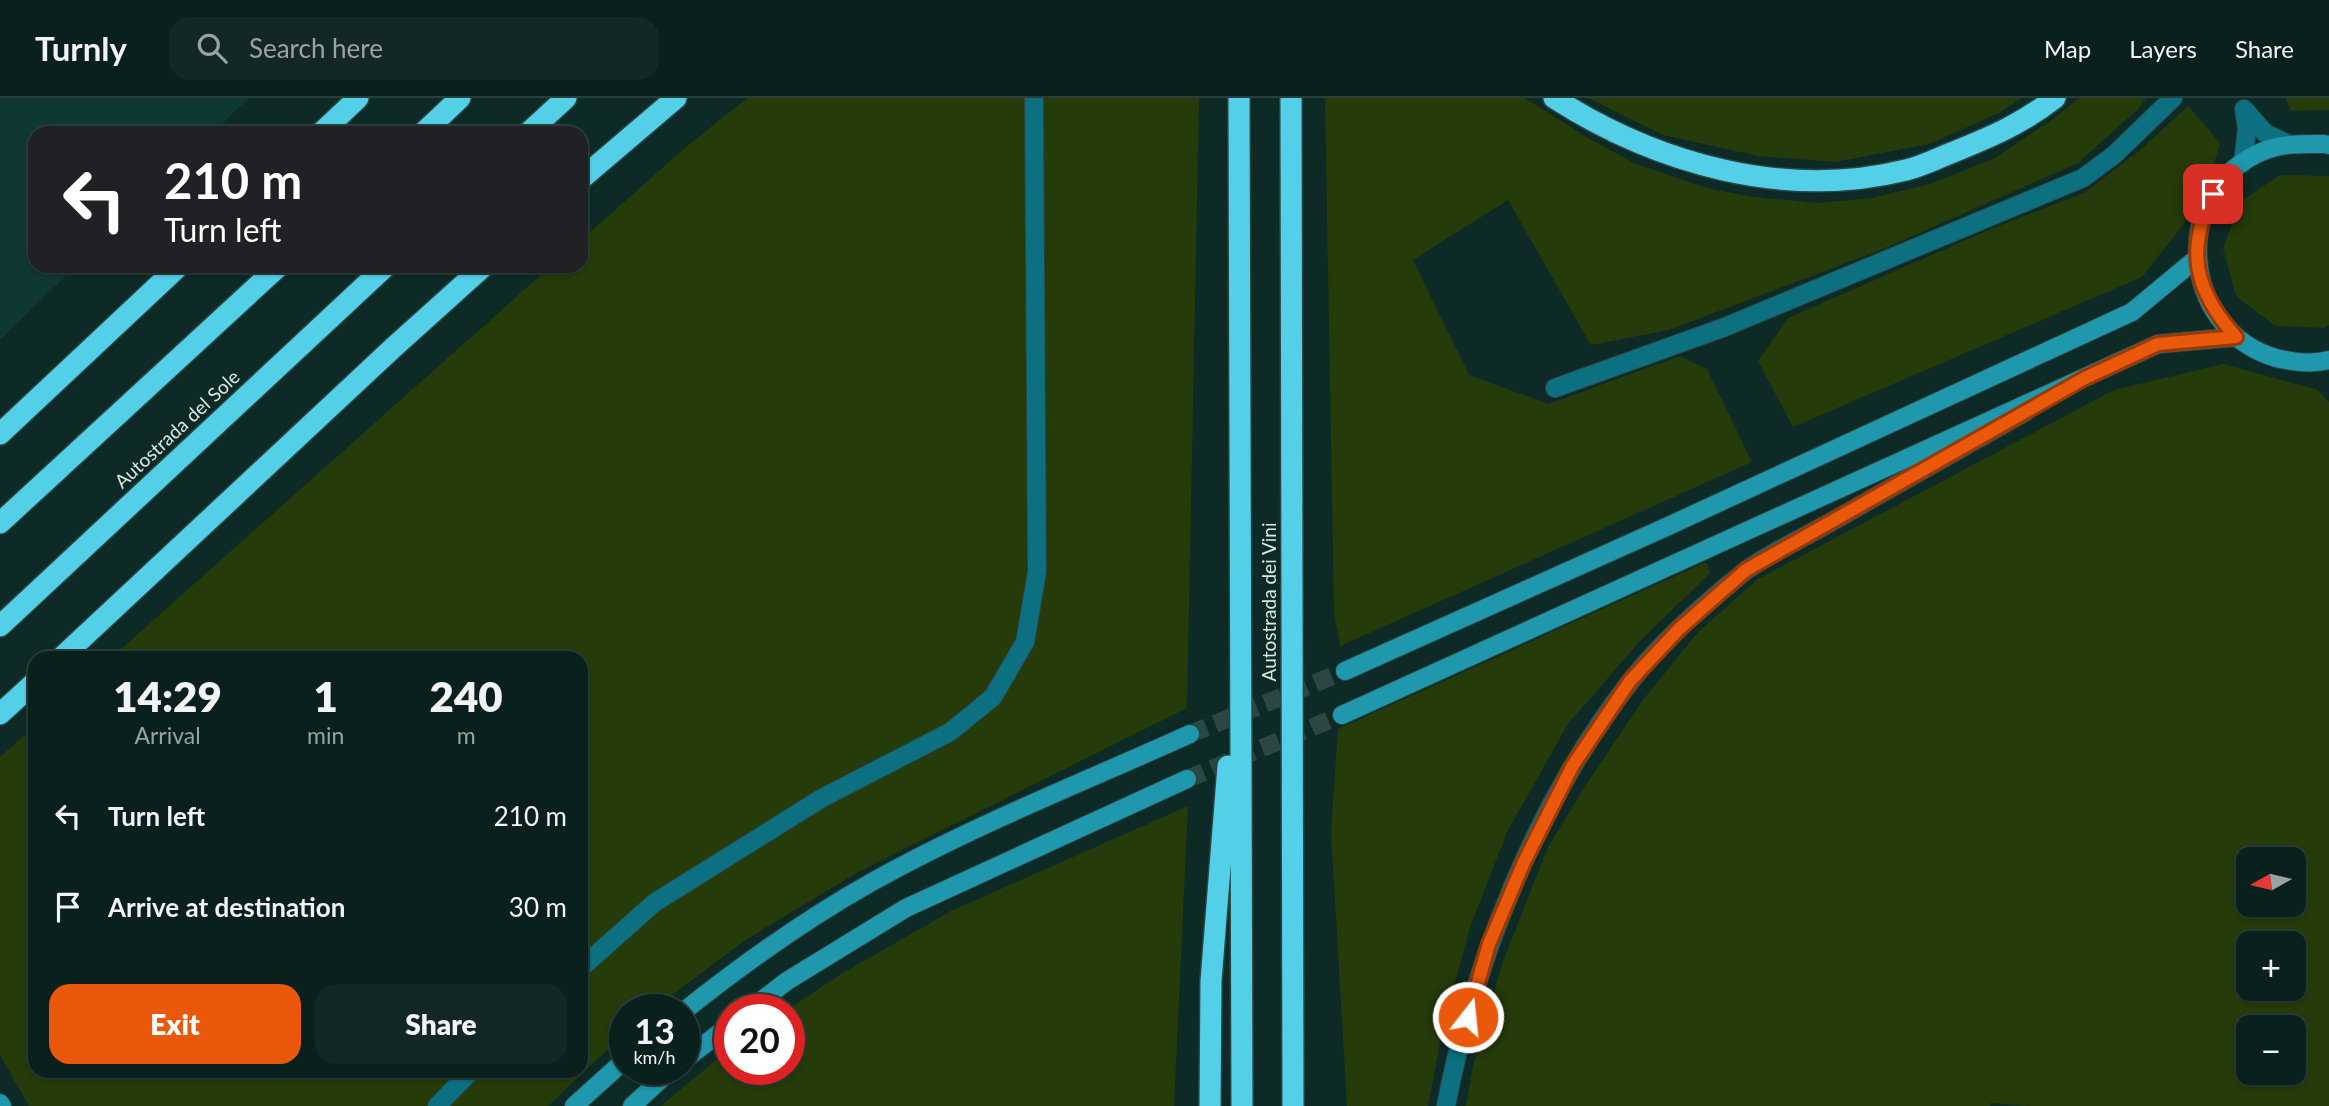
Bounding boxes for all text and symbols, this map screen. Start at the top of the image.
search box [169,17,659,80]
text: Turnly [35,28,127,68]
icon: search [193,29,231,67]
text: Search here [249,32,383,64]
text: Map [2044,34,2091,63]
text: Layers [2129,34,2197,63]
text: Share [2235,34,2294,63]
text: 210 m [164,151,302,209]
icon: left [49,154,140,245]
pin [2183,164,2243,224]
icon: arrive [2194,175,2232,213]
text: Turn left [164,210,281,249]
street label: Autostrada del Sole [109,365,244,492]
street label: Autostrada dei Vini [1257,523,1280,681]
text: 14:29 [113,671,222,721]
text: 1 [314,671,338,721]
text: 240 [430,671,503,721]
text: Arrival [134,721,201,749]
text: min [307,721,344,749]
text: m [457,721,476,749]
icon: left [49,797,87,835]
text: Turn left [108,800,205,832]
text: 210 m [494,800,567,832]
north arrow [2236,847,2306,917]
map controls [2236,847,2306,1085]
icon: arrive [49,888,87,926]
text: Arrive at destination [108,891,345,923]
text: 30 m [509,891,567,923]
button: + [2236,931,2306,1001]
position arrow [1431,980,1505,1054]
button: Exit [49,984,301,1064]
button: Share [315,984,567,1064]
speed limit sign: 20 [714,994,805,1085]
text: 13 [634,1009,675,1051]
button: − [2236,1015,2306,1085]
text: km/h [633,1046,676,1068]

